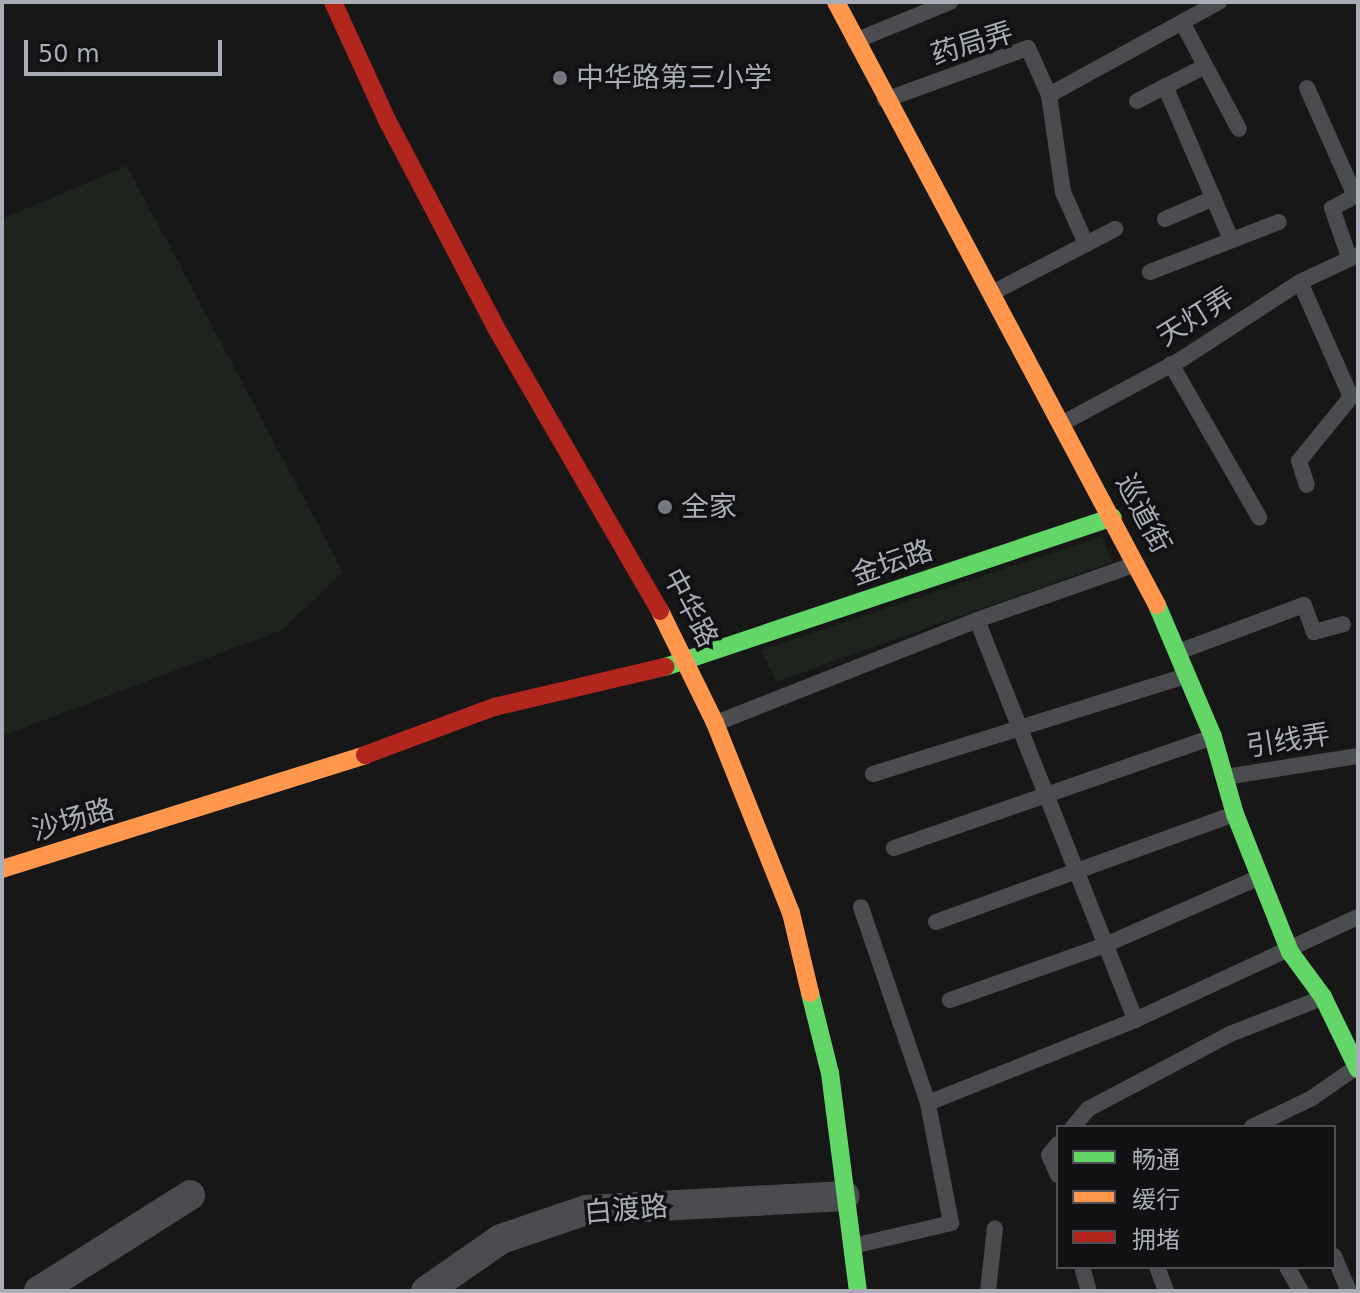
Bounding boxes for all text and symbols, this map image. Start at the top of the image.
street label: 药局弄 [927,16,1017,72]
scale bar [28,24,226,74]
text: 50 m [38,40,100,68]
place label: 中华路第三小学 [576,61,772,95]
marker: 中华路第三小学 [551,69,569,87]
street label: 天灯弄 [1151,280,1241,354]
street label: 巡道街 [1108,469,1178,559]
place label: 全家 [681,490,737,524]
marker: 全家 [656,498,674,516]
street label: 金坛路 [847,533,937,593]
street label: 中华路 [655,563,725,653]
street label: 引线弄 [1244,718,1332,764]
street label: 沙场路 [28,792,118,848]
legend [1056,1125,1336,1269]
text: 畅通 [1132,1146,1180,1174]
text: 缓行 [1132,1186,1180,1214]
street label: 白渡路 [583,1190,669,1230]
text: 拥堵 [1132,1226,1180,1254]

